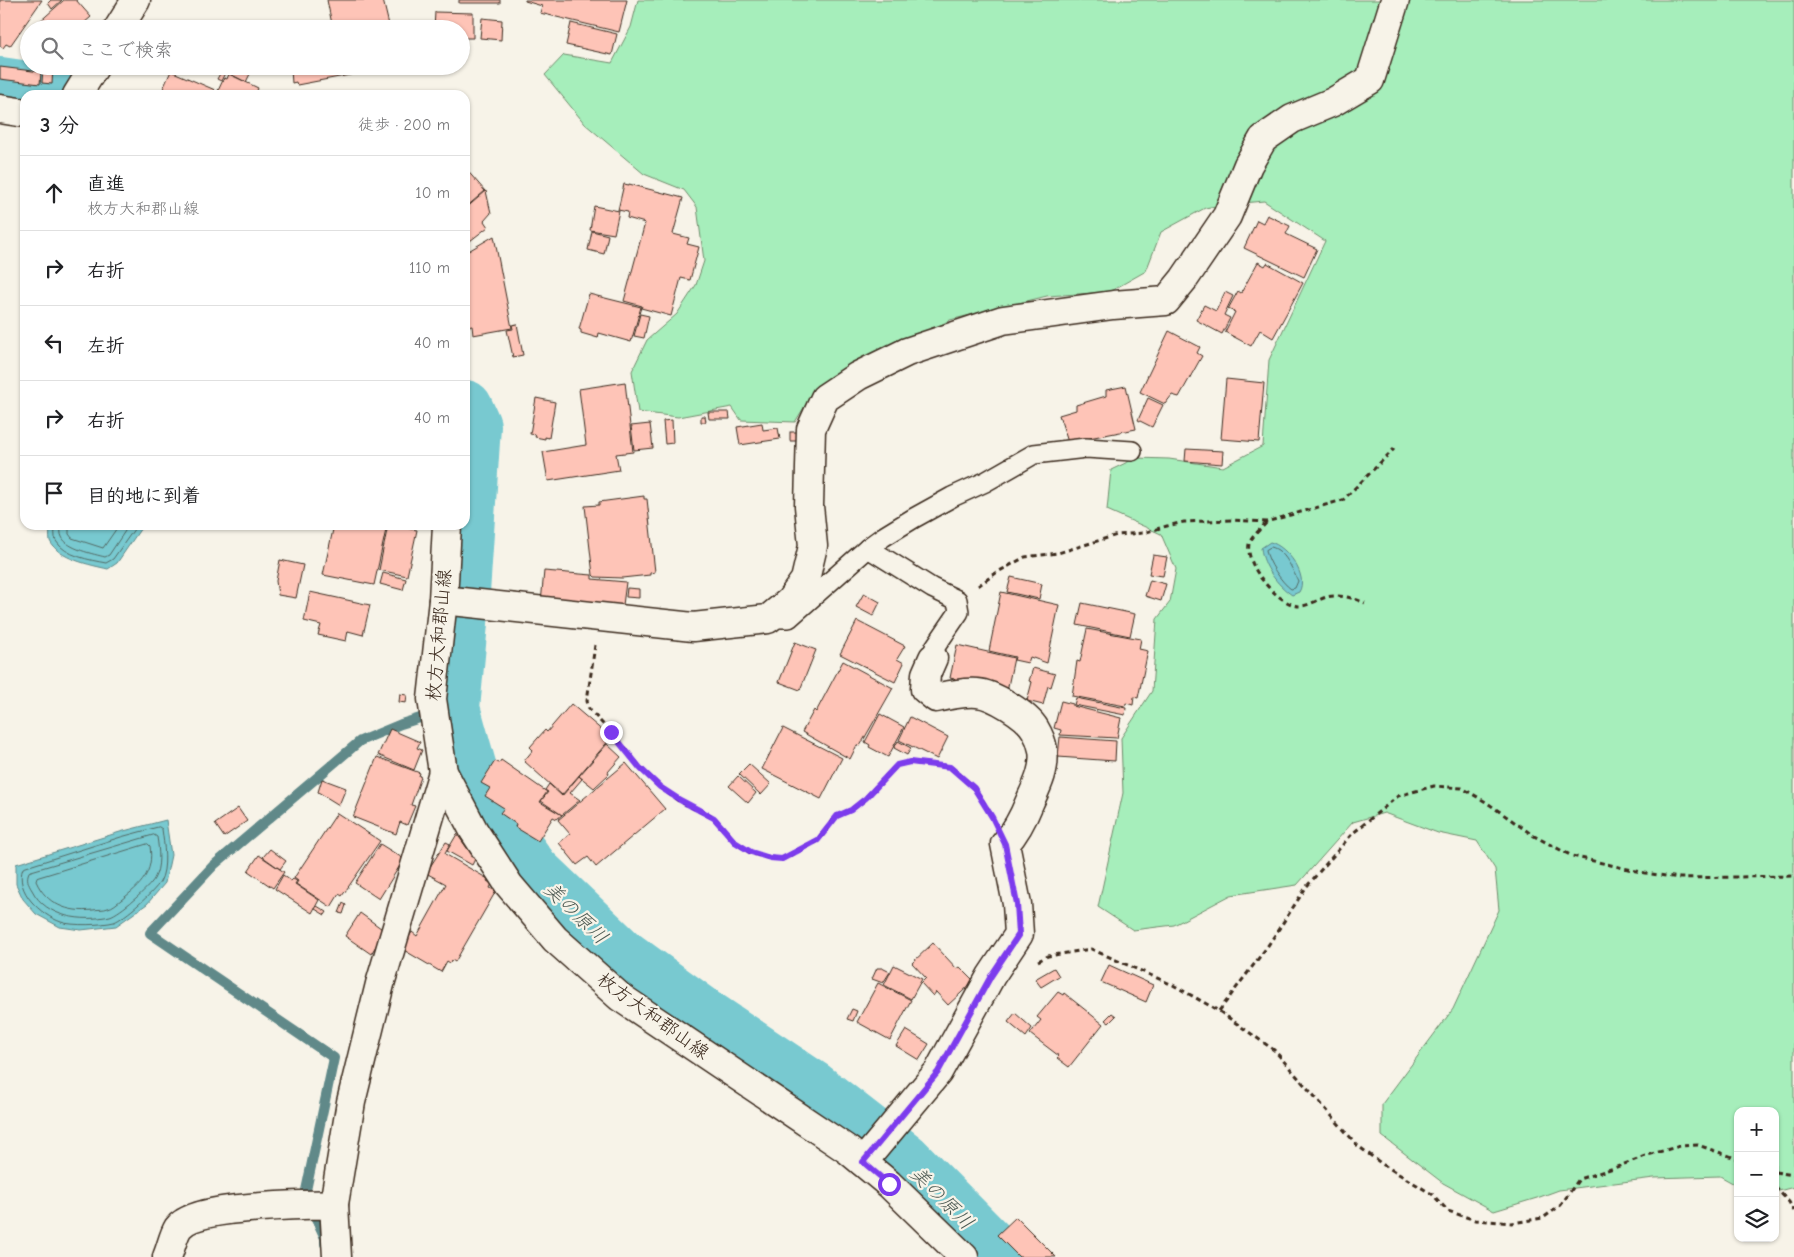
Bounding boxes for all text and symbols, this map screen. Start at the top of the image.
search box [20,20,470,75]
icon: search [38,34,66,62]
text: ここで検索 [78,39,173,61]
text: 3 分 [40,113,79,137]
text: 徒歩 · 200 m [358,116,450,134]
text: 直進 [87,173,125,195]
icon: ahead [40,179,68,207]
text: 10 m [415,184,450,202]
text: 枚方大和郡山線 [87,200,199,218]
icon: right [40,254,68,282]
text: 110 m [409,259,450,277]
text: 右折 [87,260,125,282]
icon: left [40,329,68,357]
text: 40 m [414,334,450,352]
text: 左折 [87,335,125,357]
icon: right [40,404,68,432]
text: 40 m [414,409,450,427]
text: 右折 [87,410,125,432]
icon: arrive [40,479,68,507]
text: 目的地に到着 [87,485,201,507]
street label: 枚方大和郡山線 [422,568,456,702]
route end [600,721,623,744]
water label: 美の原川 [539,877,613,949]
street label: 枚方大和郡山線 [593,968,713,1064]
map controls [1734,1107,1779,1242]
button: + [1734,1107,1779,1152]
button: − [1734,1152,1779,1197]
water label: 美の原川 [906,1162,978,1234]
route start [878,1173,901,1196]
button: layers [1734,1197,1779,1242]

